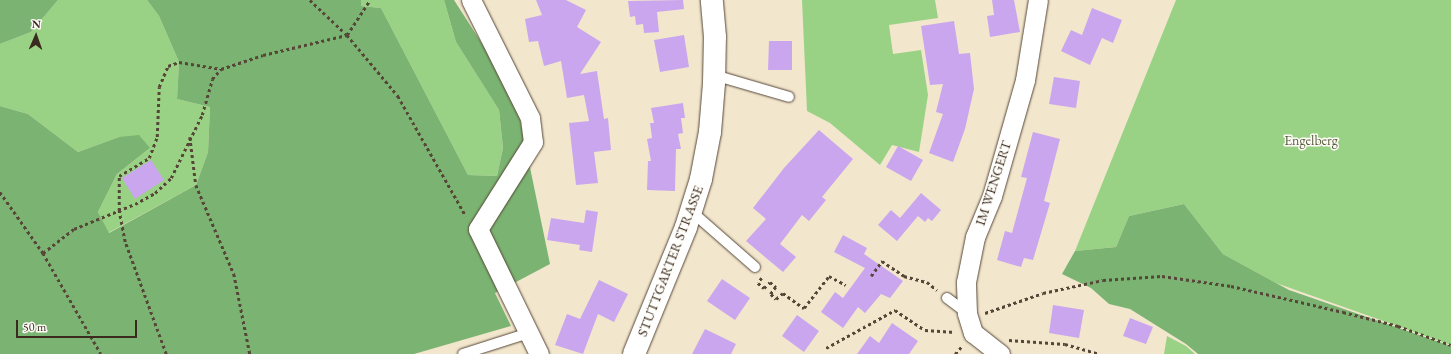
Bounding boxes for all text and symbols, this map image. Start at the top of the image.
north arrow [16,16,56,56]
text: N [32,17,41,31]
park label: Engelberg [1284,132,1338,148]
street label: IM WENGERT [971,139,1015,227]
street label: STUTTGARTER STRASSE [633,183,707,339]
scale bar [18,312,139,338]
text: 50 m [23,319,46,335]

